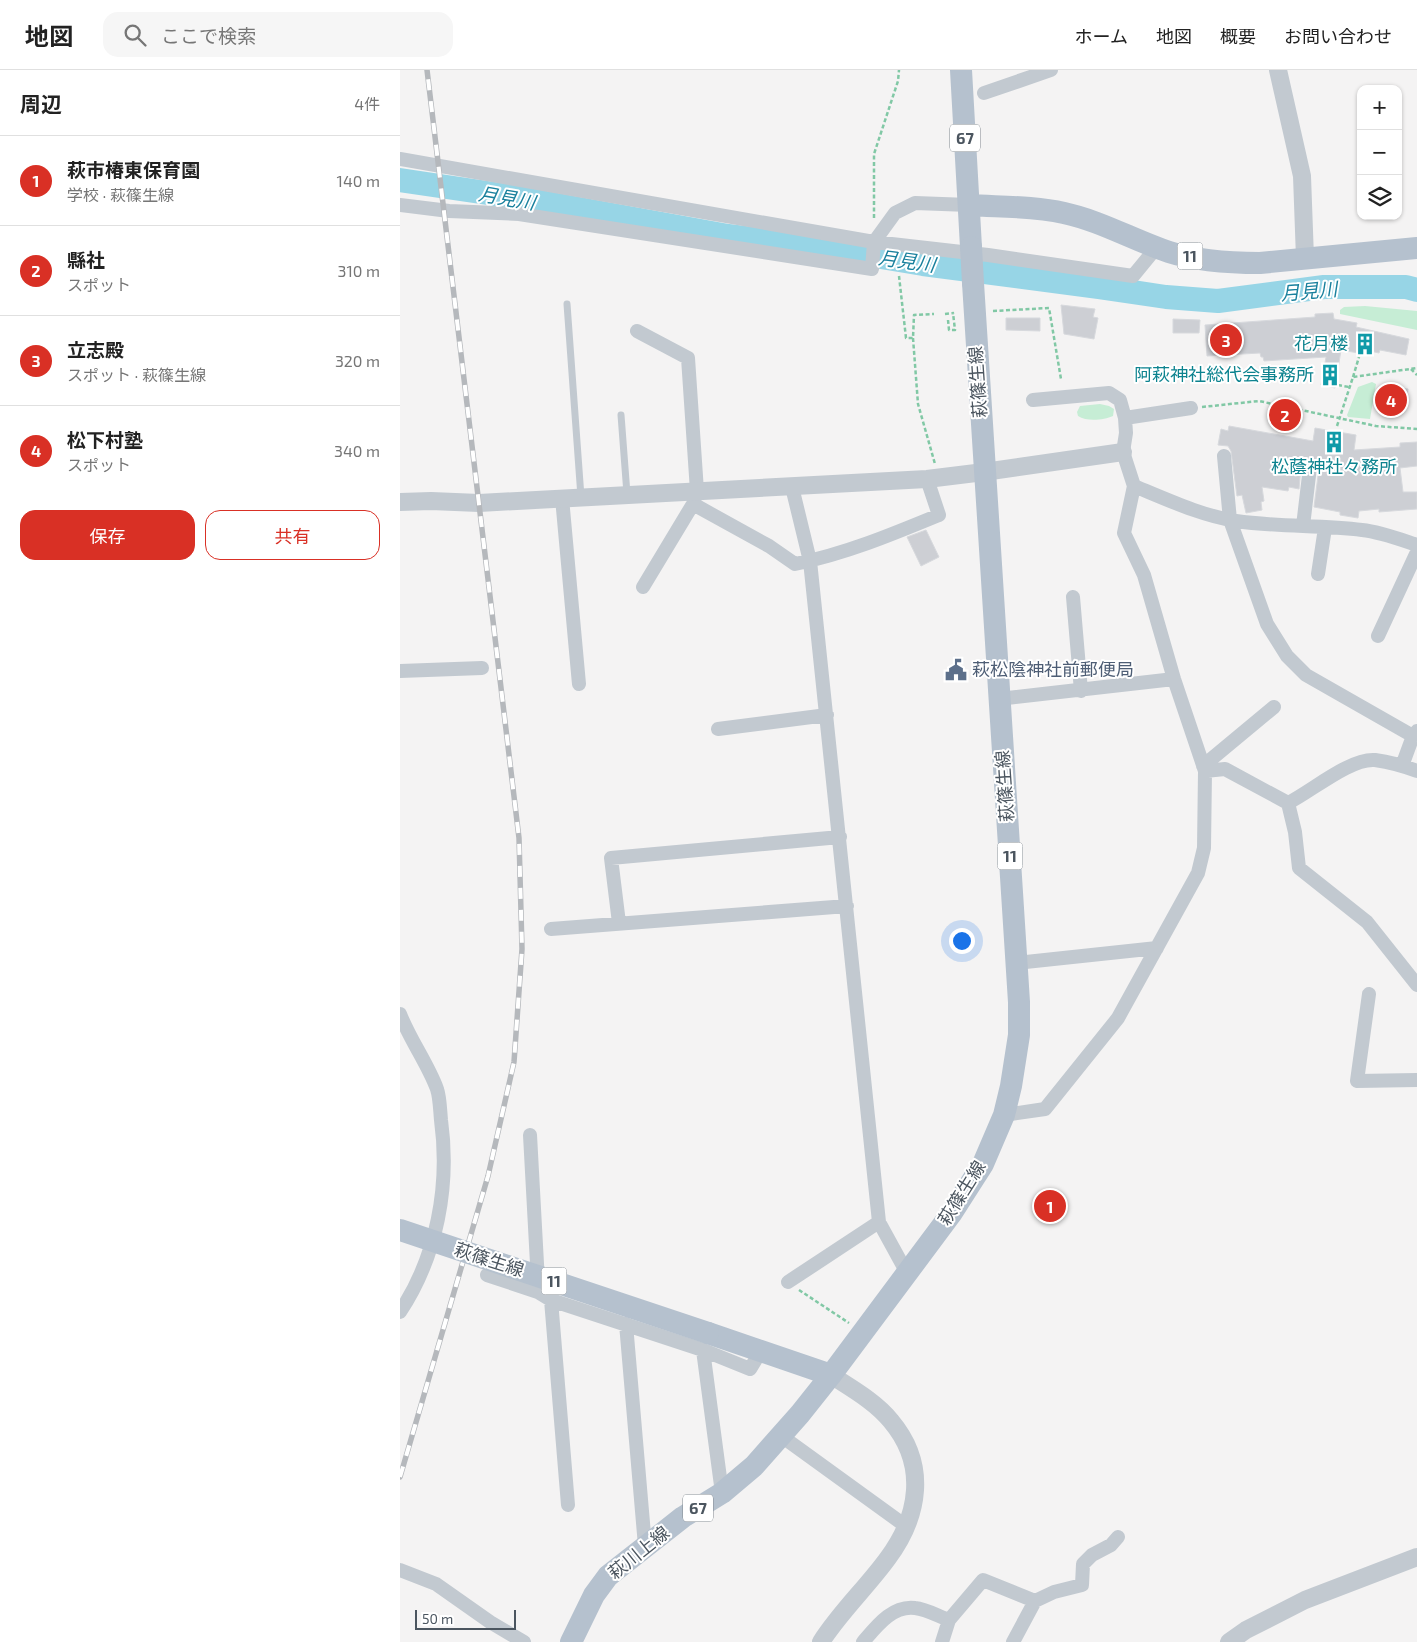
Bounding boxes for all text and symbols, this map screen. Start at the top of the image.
search box [103,12,453,57]
text: 地図 [25,21,73,50]
icon: search [121,21,149,49]
text: ここで検索 [161,24,256,47]
text: ホーム [1075,25,1128,47]
text: 地図 [1156,25,1192,47]
text: 概要 [1220,25,1256,47]
text: お問い合わせ [1284,25,1392,47]
map controls [1357,85,1402,220]
button: + [1357,85,1402,130]
text: 周辺 [20,91,62,116]
text: 4件 [354,94,380,113]
road number: 67 [950,124,980,152]
button: − [1357,130,1402,175]
text: 萩市椿東保育園 [67,158,200,181]
text: 1 [33,171,39,190]
text: 140 m [337,171,380,190]
button: layers [1357,175,1402,220]
water label: 月見川 [477,181,539,214]
text: 学校 · 萩篠生線 [67,185,174,204]
road number: 11 [1178,242,1202,270]
water label: 月見川 [877,245,939,276]
text: 縣社 [67,248,105,271]
text: 2 [31,261,41,280]
text: 310 m [338,261,380,280]
text: スポット [67,275,131,294]
water label: 月見川 [1280,276,1340,304]
pin: 3 [1210,321,1242,359]
building icon: 花月楼 [1352,331,1378,357]
place label: 花月楼 [1294,332,1348,354]
text: 立志殿 [67,338,124,361]
street label: 萩篠生線 [964,345,990,419]
text: 3 [31,351,41,370]
text: 320 m [335,351,380,370]
building icon: 阿萩神社総代会事務所 [1317,362,1343,388]
place label: 阿萩神社総代会事務所 [1134,363,1314,385]
text: スポット · 萩篠生線 [67,365,206,384]
pin: 4 [1375,381,1407,419]
pin: 2 [1269,396,1301,434]
text: 松下村塾 [67,428,143,451]
building icon: 松蔭神社々務所 [1321,429,1347,455]
text: 4 [31,441,41,460]
text: 340 m [334,441,380,460]
text: スポット [67,455,131,474]
place label: 松蔭神社々務所 [1271,455,1397,477]
button: 保存 [20,510,195,560]
button: 共有 [205,510,380,560]
public building icon: 萩松陰神社前郵便局 [943,657,969,683]
place label: 萩松陰神社前郵便局 [972,658,1134,680]
street label: 萩篠生線 [991,749,1017,823]
road number: 11 [998,842,1022,869]
your location [949,928,975,954]
street label: 萩篠生線 [933,1156,990,1229]
pin: 1 [1034,1187,1066,1225]
street label: 萩篠生線 [452,1237,527,1281]
road number: 11 [542,1268,566,1294]
road number: 67 [683,1495,713,1522]
street label: 萩川上線 [603,1521,673,1583]
scale bar [415,1607,516,1630]
text: 50 m [422,1610,453,1627]

